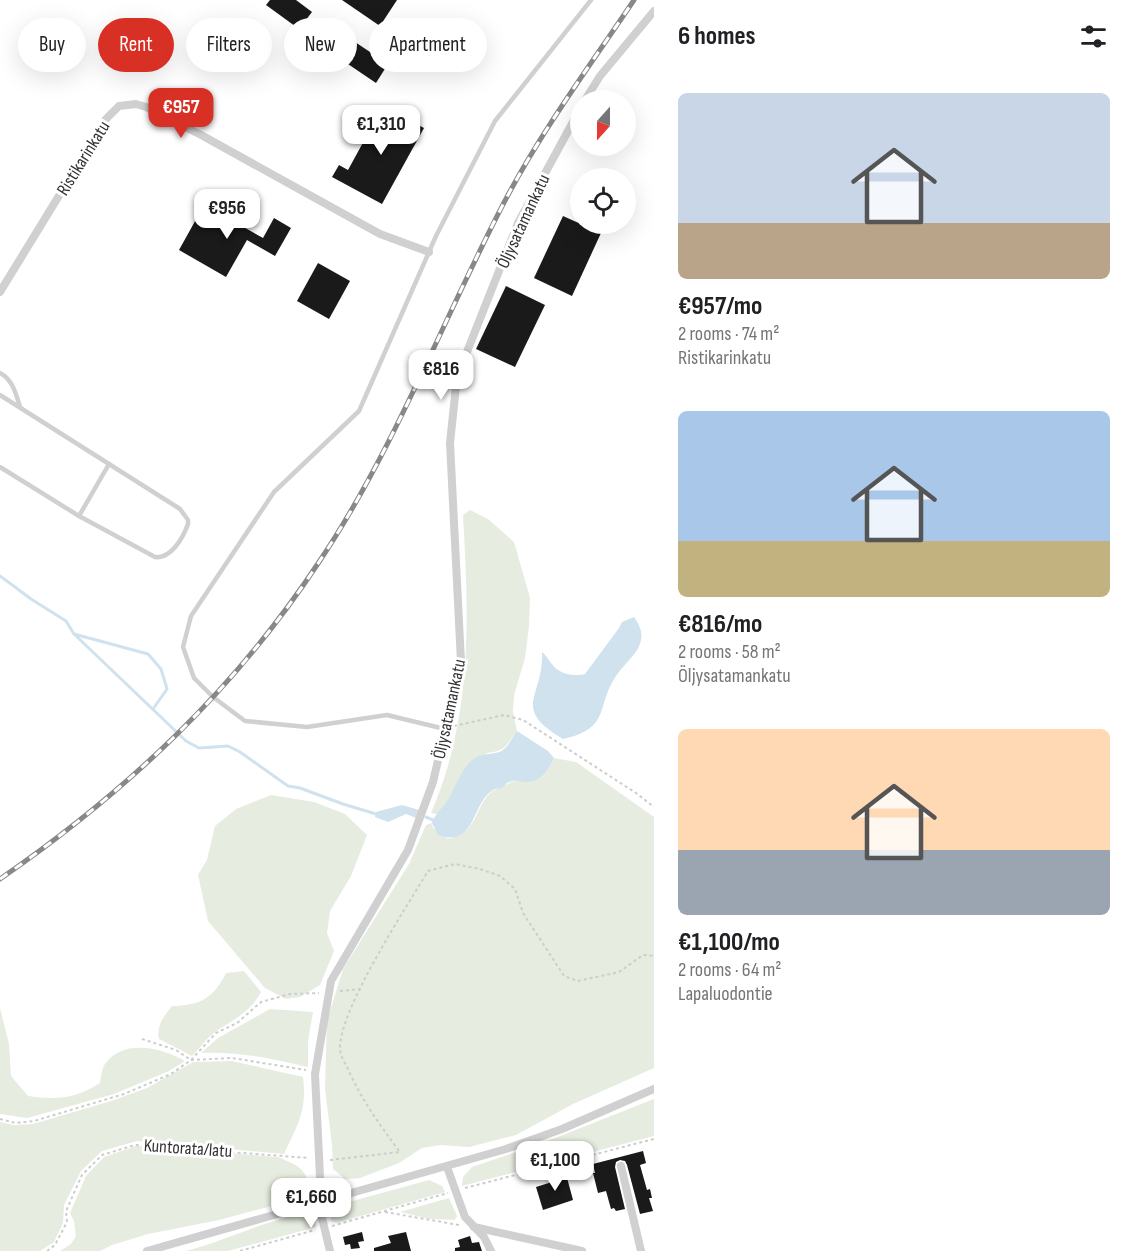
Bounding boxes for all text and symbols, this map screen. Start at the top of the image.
chip: Buy [18,18,86,72]
chip: Rent [98,18,174,72]
chip: Filters [186,18,272,72]
chip: New [284,18,357,72]
chip: Apartment [369,18,487,72]
icon: filters [1077,20,1110,53]
text: 6 homes [678,21,756,52]
pin: €957 [145,88,217,139]
north arrow [570,90,636,156]
map controls [570,90,636,234]
text: €957 [162,95,200,119]
pin: €1,310 [332,105,430,156]
text: €1,310 [356,112,406,136]
street label: Ristikarinkatu [52,117,115,199]
icon: home [840,132,948,240]
button: locate [570,168,636,234]
street label: Öljysatamankatu [493,171,554,272]
pin: €956 [191,189,263,240]
text: €956 [208,196,246,220]
text: €957/mo [678,291,762,322]
text: 2 rooms · 74 m² [678,322,779,346]
text: Ristikarinkatu [678,346,771,370]
pin: €816 [405,350,477,401]
text: €816 [423,357,459,381]
icon: home [840,450,948,558]
text: €816/mo [678,609,762,640]
text: 2 rooms · 58 m² [678,640,781,664]
street label: Öljysatamankatu [429,657,470,761]
text: Öljysatamankatu [678,664,791,688]
icon: home [840,768,948,876]
text: €1,100/mo [678,927,780,958]
text: 2 rooms · 64 m² [678,958,782,982]
text: Lapaluodontie [678,982,773,1006]
street label: Kuntorata/latu [143,1135,233,1162]
pin: €1,100 [506,1141,604,1192]
text: €1,100 [530,1148,580,1172]
pin: €1,660 [262,1178,360,1229]
text: €1,660 [285,1185,337,1209]

